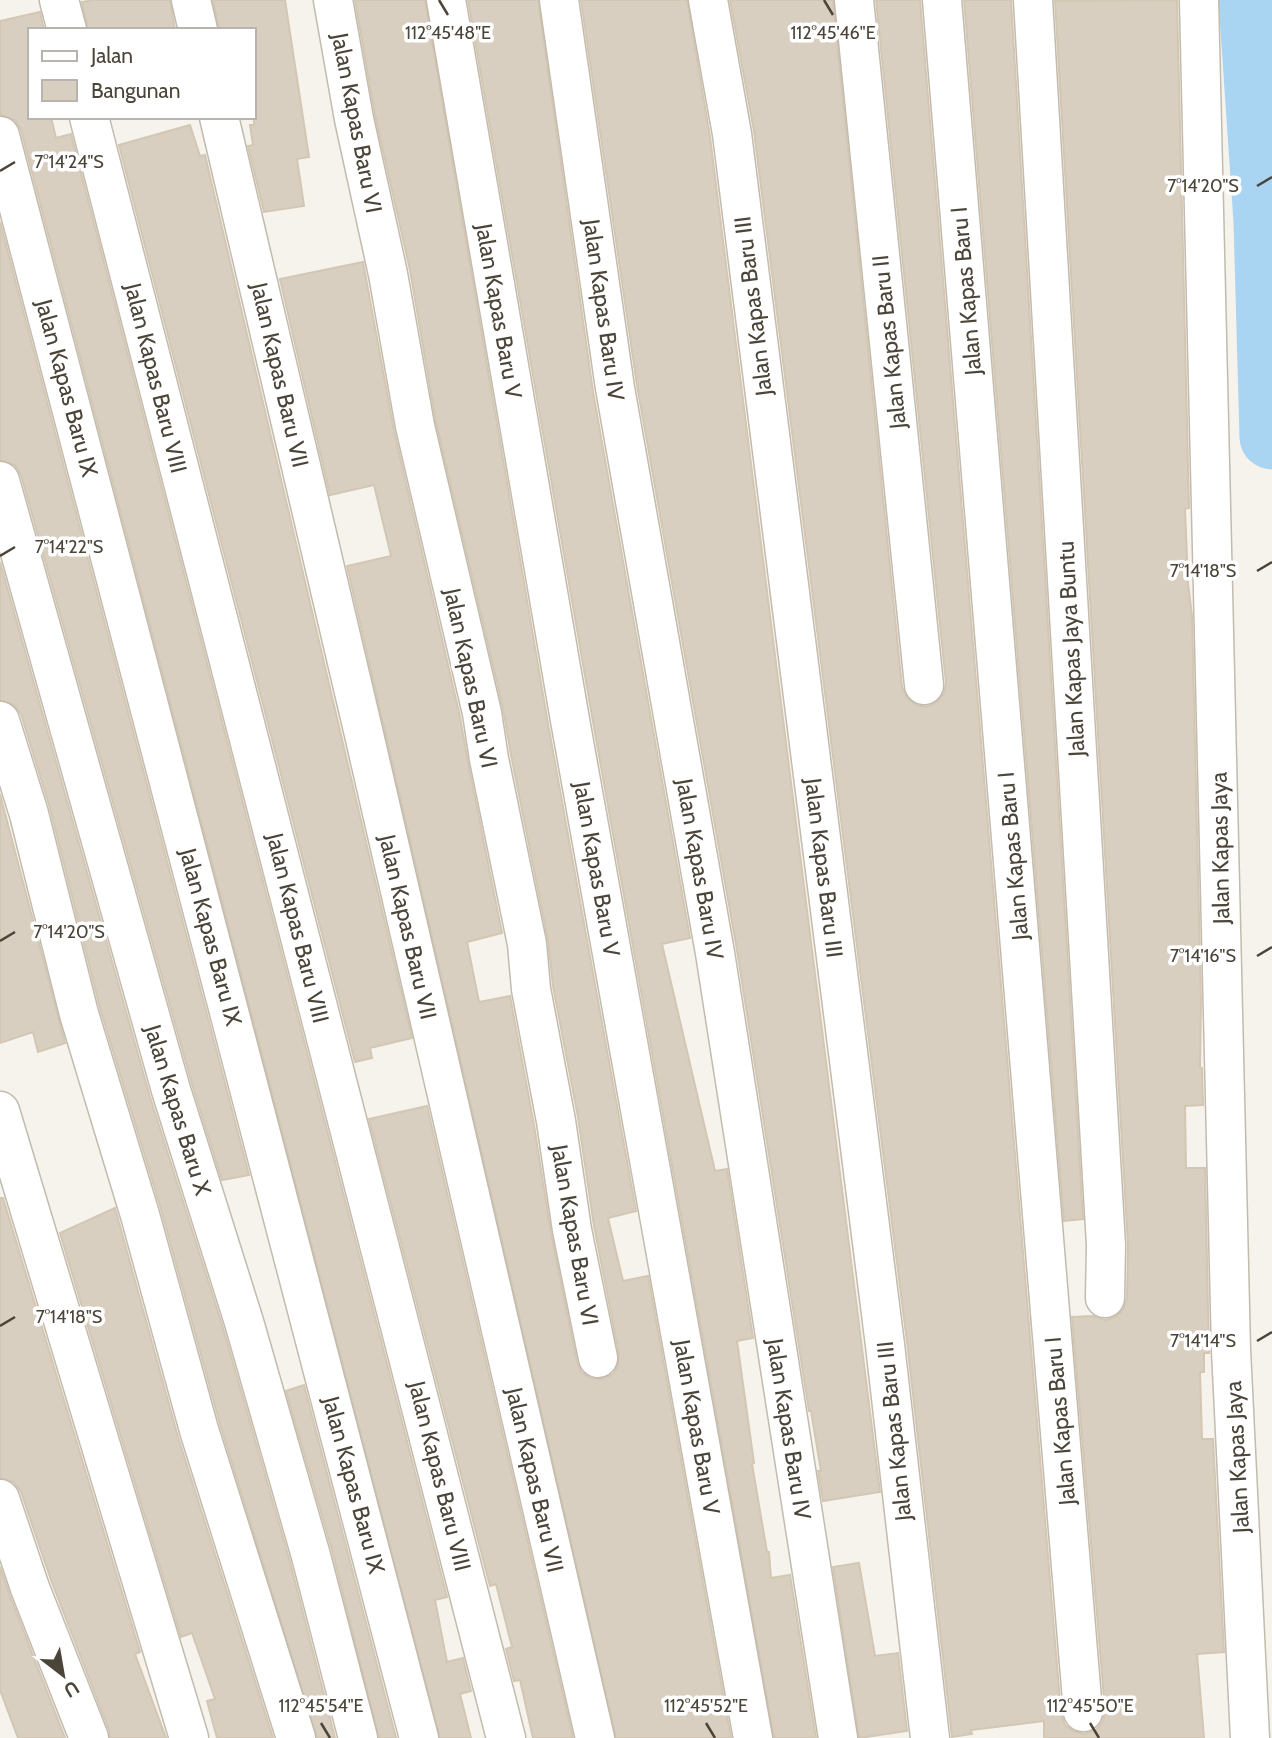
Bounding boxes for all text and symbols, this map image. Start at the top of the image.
text: 112°45'48"E [405,22,491,44]
text: 112°45'46"E [790,22,876,44]
legend [28,28,256,119]
street label: Jalan Kapas Baru VI [326,30,388,215]
text: Jalan [90,43,133,68]
text: Bangunan [91,78,180,103]
text: 7°14'24"S [34,151,104,173]
text: 7°14'20"S [1167,175,1239,197]
street label: Jalan Kapas Baru I [945,206,987,377]
street label: Jalan Kapas Baru III [728,215,778,398]
street label: Jalan Kapas Baru IV [577,216,631,403]
street label: Jalan Kapas Baru V [470,220,528,401]
street label: Jalan Kapas Baru II [866,254,912,431]
street label: Jalan Kapas Baru VIII [119,279,193,476]
street label: Jalan Kapas Baru VII [245,279,315,470]
street label: Jalan Kapas Baru IX [30,295,104,480]
text: 7°14'22"S [35,536,103,558]
street label: Jalan Kapas Jaya Buntu [1051,540,1091,759]
text: 7°14'18"S [1170,560,1236,582]
street label: Jalan Kapas Baru VI [438,585,504,770]
street label: Jalan Kapas Baru I [992,771,1034,942]
street label: Jalan Kapas Jaya [1205,772,1235,925]
street label: Jalan Kapas Baru IV [670,775,730,962]
street label: Jalan Kapas Baru III [799,776,849,959]
street label: Jalan Kapas Baru V [568,778,626,959]
street label: Jalan Kapas Baru VIII [261,829,335,1026]
street label: Jalan Kapas Baru VII [373,831,443,1022]
street label: Jalan Kapas Baru IX [174,844,248,1029]
text: 7°14'20"S [33,921,105,943]
text: 7°14'16"S [1170,945,1236,967]
street label: Jalan Kapas Baru X [138,1020,217,1199]
street label: Jalan Kapas Baru VI [545,1141,605,1328]
text: 7°14'18"S [36,1306,102,1328]
text: 7°14'14"S [1170,1330,1236,1352]
street label: Jalan Kapas Baru IV [761,1335,817,1522]
street label: Jalan Kapas Baru V [668,1336,726,1517]
street label: Jalan Kapas Baru I [1039,1336,1081,1507]
street label: Jalan Kapas Baru III [871,1340,917,1523]
street label: Jalan Kapas Baru VIII [403,1377,477,1574]
street label: Jalan Kapas Jaya [1219,1380,1255,1535]
street label: Jalan Kapas Baru VII [500,1384,570,1575]
street label: Jalan Kapas Baru IX [317,1392,391,1577]
north arrow [28,1640,98,1710]
text: U [60,1676,83,1703]
text: 112°45'54"E [279,1695,363,1717]
text: 112°45'52"E [664,1695,748,1717]
text: 112°45'50"E [1046,1695,1134,1717]

